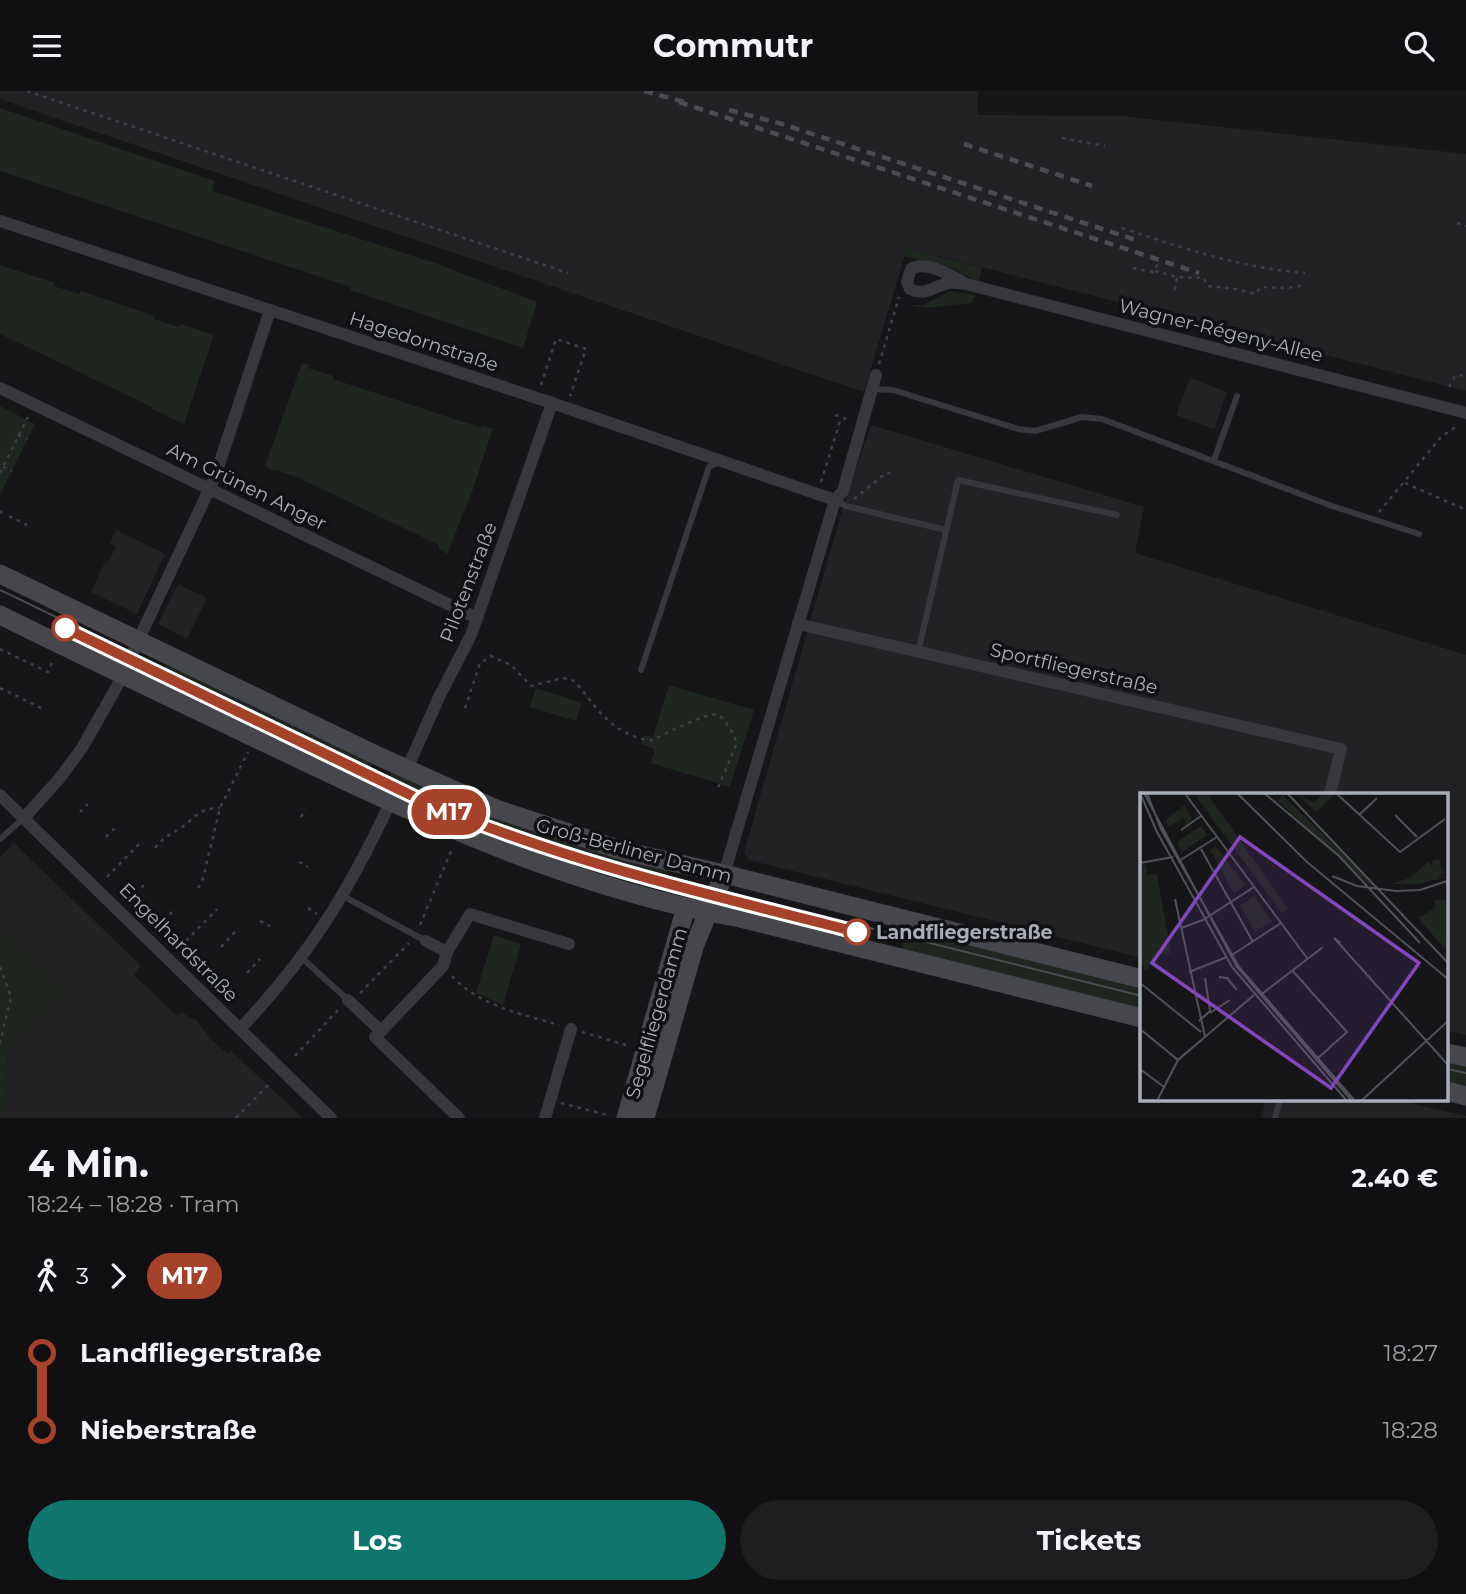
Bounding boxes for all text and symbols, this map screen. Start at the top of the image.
text: Commutr [653,26,813,65]
icon: menu [28,27,66,65]
icon: search [1400,27,1438,65]
street label: Wagner-Régeny-Allee [1117,294,1325,367]
street label: Hagedornstraße [346,307,501,376]
street label: Am Grünen Anger [163,438,330,535]
street label: Pilotenstraße [435,519,502,645]
unlabelled marker [52,615,78,641]
street label: Sportfliegerstraße [988,638,1160,699]
line badge: M17 [409,789,489,835]
inset map [1140,793,1448,1101]
text: M17 [425,797,473,826]
street label: Groß-Berliner Damm [533,813,734,888]
street label: Engelhardstraße [114,878,243,1007]
marker: Landfliegerstraße [844,919,870,945]
place label: Landfliegerstraße [876,921,1053,944]
street label: Segelfliegerdamm [621,925,692,1101]
text: 4 Min. [28,1140,149,1187]
text: 2.40 € [1352,1162,1438,1194]
text: 18:24 – 18:28 · Tram [28,1190,240,1218]
icon: walk [28,1257,66,1295]
icon: forward [99,1257,137,1295]
text: M17 [161,1261,208,1290]
text: 3 [76,1262,89,1290]
text: Landfliegerstraße [80,1337,322,1369]
text: 18:27 [1384,1339,1438,1367]
text: Nieberstraße [80,1414,257,1446]
text: 18:28 [1382,1416,1438,1444]
button: Los [28,1500,726,1580]
button: Tickets [740,1500,1438,1580]

